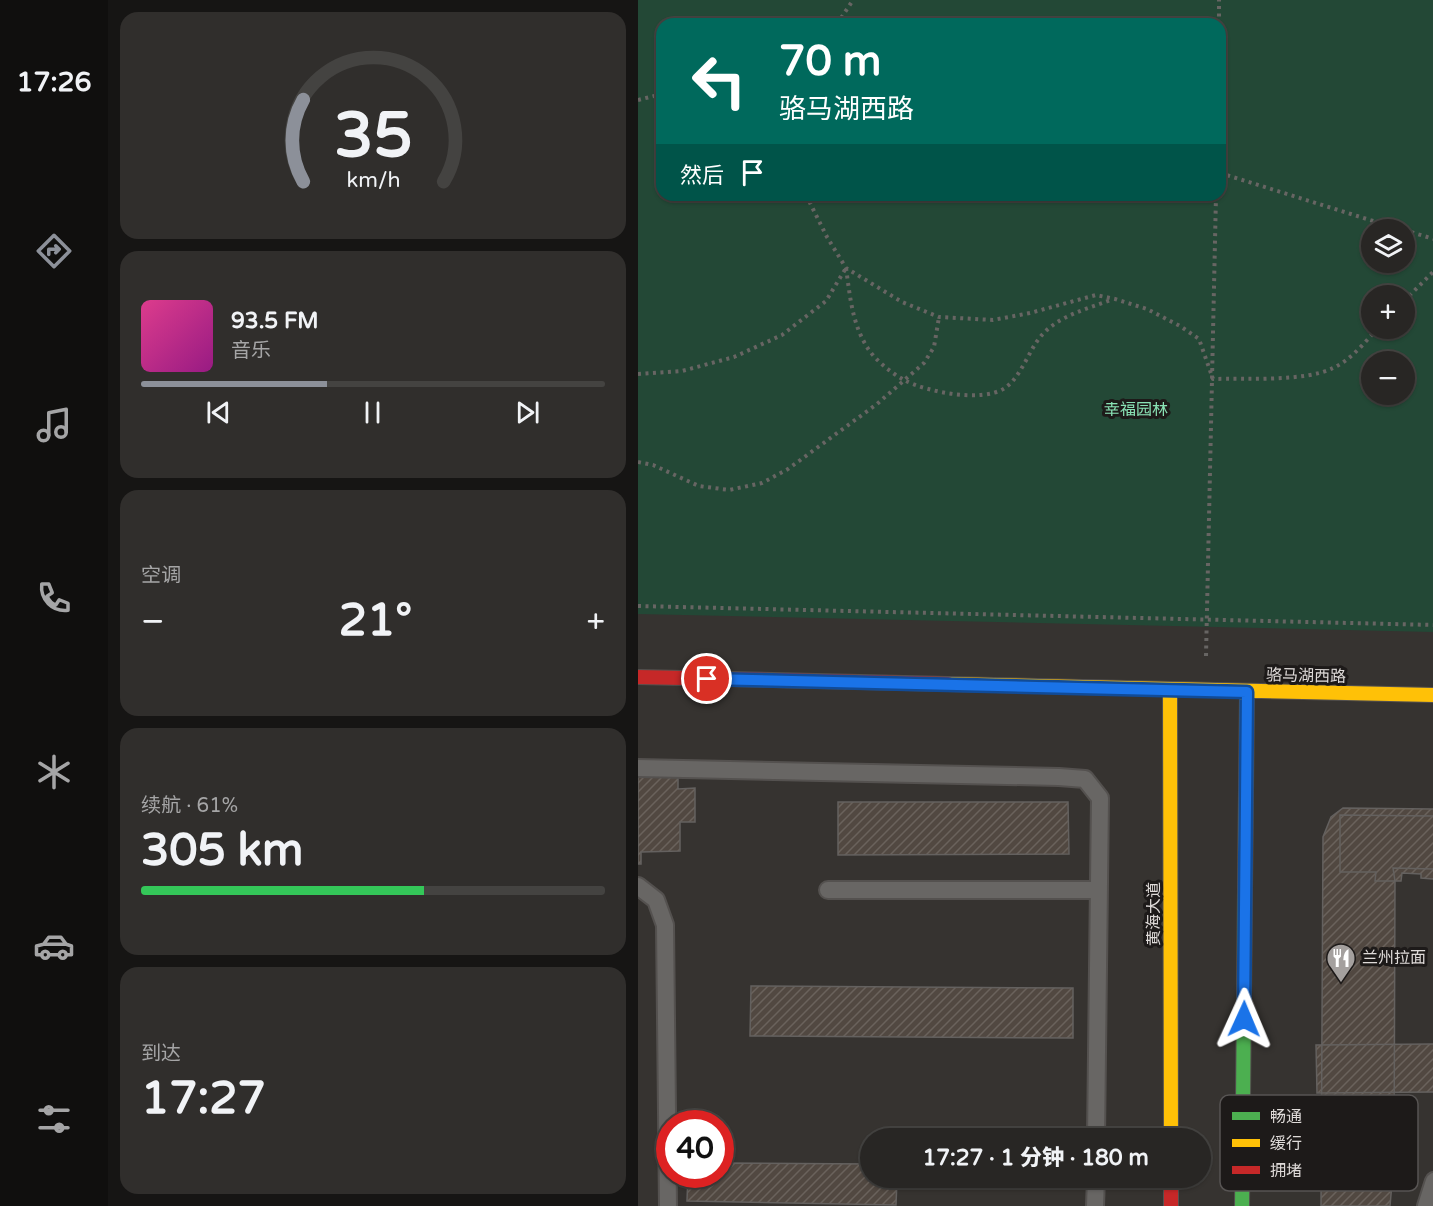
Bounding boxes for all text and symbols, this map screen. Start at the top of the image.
text: 70 m [779,36,881,87]
icon: left [680,42,758,120]
text: 17:26 [17,66,91,99]
text: 骆马湖西路 [779,93,914,126]
text: 35 [334,100,412,175]
icon: arrive [736,156,769,189]
text: 然后 [680,163,724,189]
text: km/h [346,168,400,194]
map controls [1361,219,1415,405]
button: layers [1361,219,1415,273]
icon: directions [33,230,75,272]
button: + [1361,285,1415,339]
text: 93.5 FM [231,308,319,334]
text: 音乐 [231,339,271,363]
button: − [1361,351,1415,405]
icon: previous [202,396,235,429]
icon: pause [356,396,389,429]
icon: next [511,396,544,429]
park label: 幸福园林 [1104,400,1168,420]
icon: music [33,404,75,446]
text: 空调 [141,564,181,588]
icon: phone [33,577,75,619]
text: 21° [339,594,412,648]
text: − [141,602,165,641]
text: + [586,602,605,641]
pin [681,653,732,704]
icon: arrive [690,662,723,695]
street label: 骆马湖西路 [1266,665,1346,687]
icon: climate [33,751,75,793]
text: 续航 · 61% [141,794,238,818]
text: 305 km [141,824,303,878]
street label: 黄海大道 [1144,882,1164,946]
icon: car [33,925,75,967]
restaurant icon: 兰州拉面 [1325,942,1357,984]
place label: 兰州拉面 [1362,948,1426,968]
position arrow [1212,987,1276,1051]
text: 到达 [141,1042,181,1066]
text: 17:27 [141,1072,266,1126]
legend [1220,1095,1418,1191]
icon: filters [33,1098,75,1140]
text: 畅通 [1270,1107,1302,1127]
speed limit sign: 40 [656,1110,734,1188]
text: 缓行 [1270,1134,1302,1154]
text: 17:27 · 1 分钟 · 180 m [922,1145,1149,1171]
text: 拥堵 [1270,1161,1302,1181]

